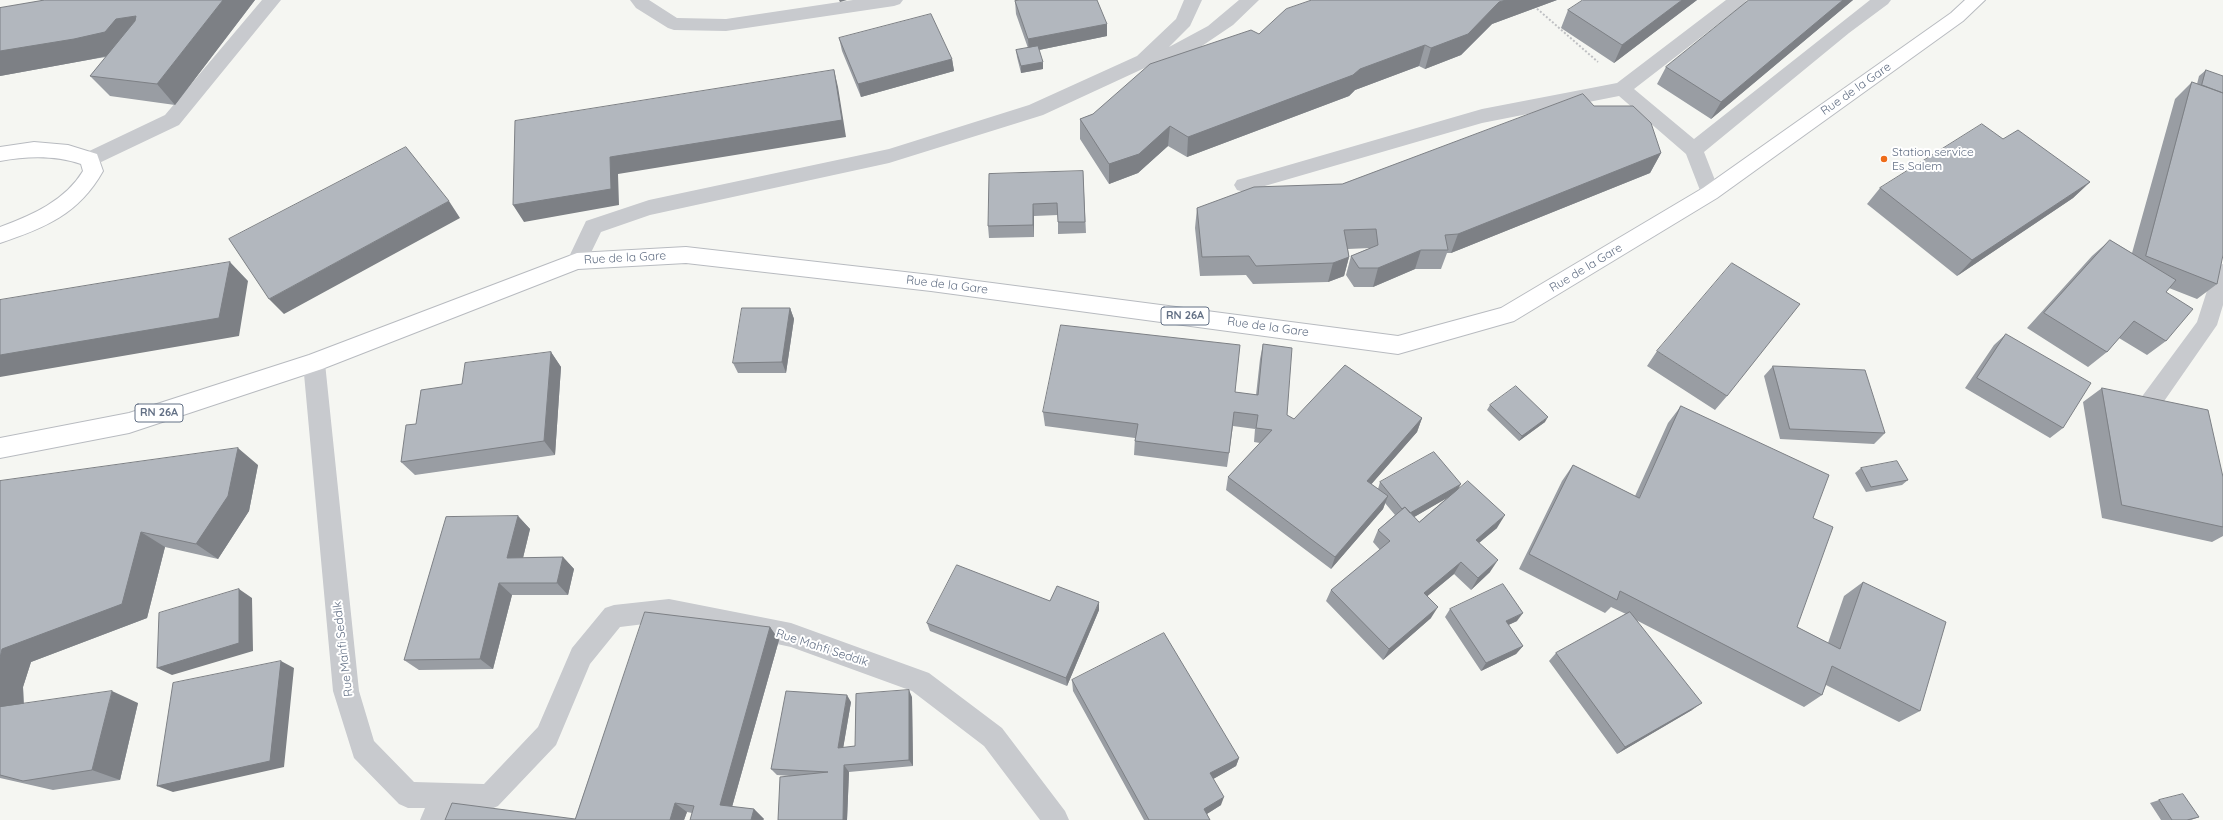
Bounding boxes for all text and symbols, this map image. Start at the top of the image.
street label: Rue de la Gare [1818,59,1894,119]
place label: Station service Es Salem [1892,145,1974,173]
marker: Station service Es Salem [1879,154,1889,164]
street label: Rue de la Gare [1547,241,1625,295]
street label: Rue de la Gare [584,249,666,267]
street label: Rue de la Gare [905,273,989,297]
road number: RN 26A [1161,307,1209,325]
street label: Rue de la Gare [1226,314,1310,340]
road number: RN 26A [135,404,183,422]
street label: Rue Mahfi Seddik [330,600,356,698]
street label: Rue Mahfi Seddik [774,626,870,670]

